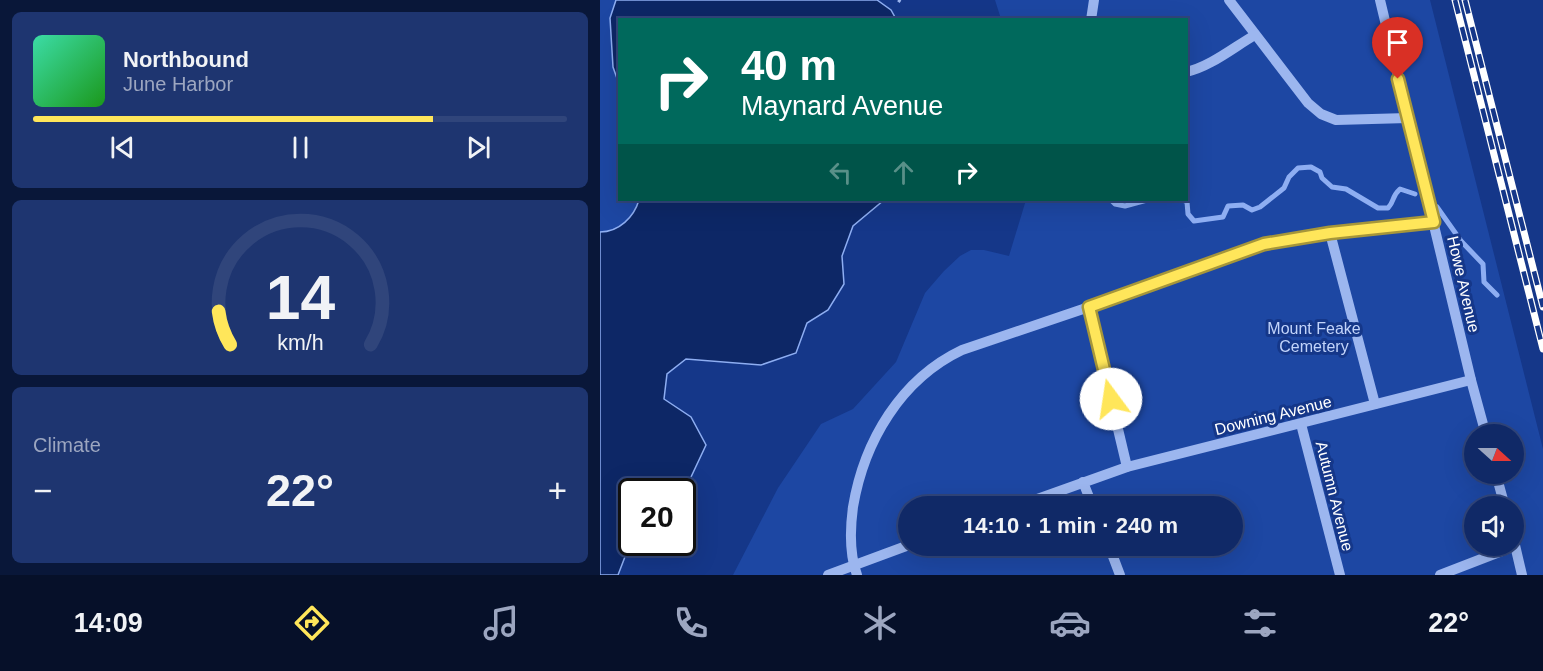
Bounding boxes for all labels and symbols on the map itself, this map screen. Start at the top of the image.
pin [1372,17,1423,79]
street label: Howe Avenue [1444,234,1483,334]
park label: Mount Feake Cemetery [1267,320,1361,355]
position arrow [1079,367,1143,431]
street label: Downing Avenue [1213,393,1333,438]
north arrow [1464,424,1524,484]
street label: Autumn Avenue [1313,439,1356,553]
speed limit sign: 20 [618,478,696,556]

